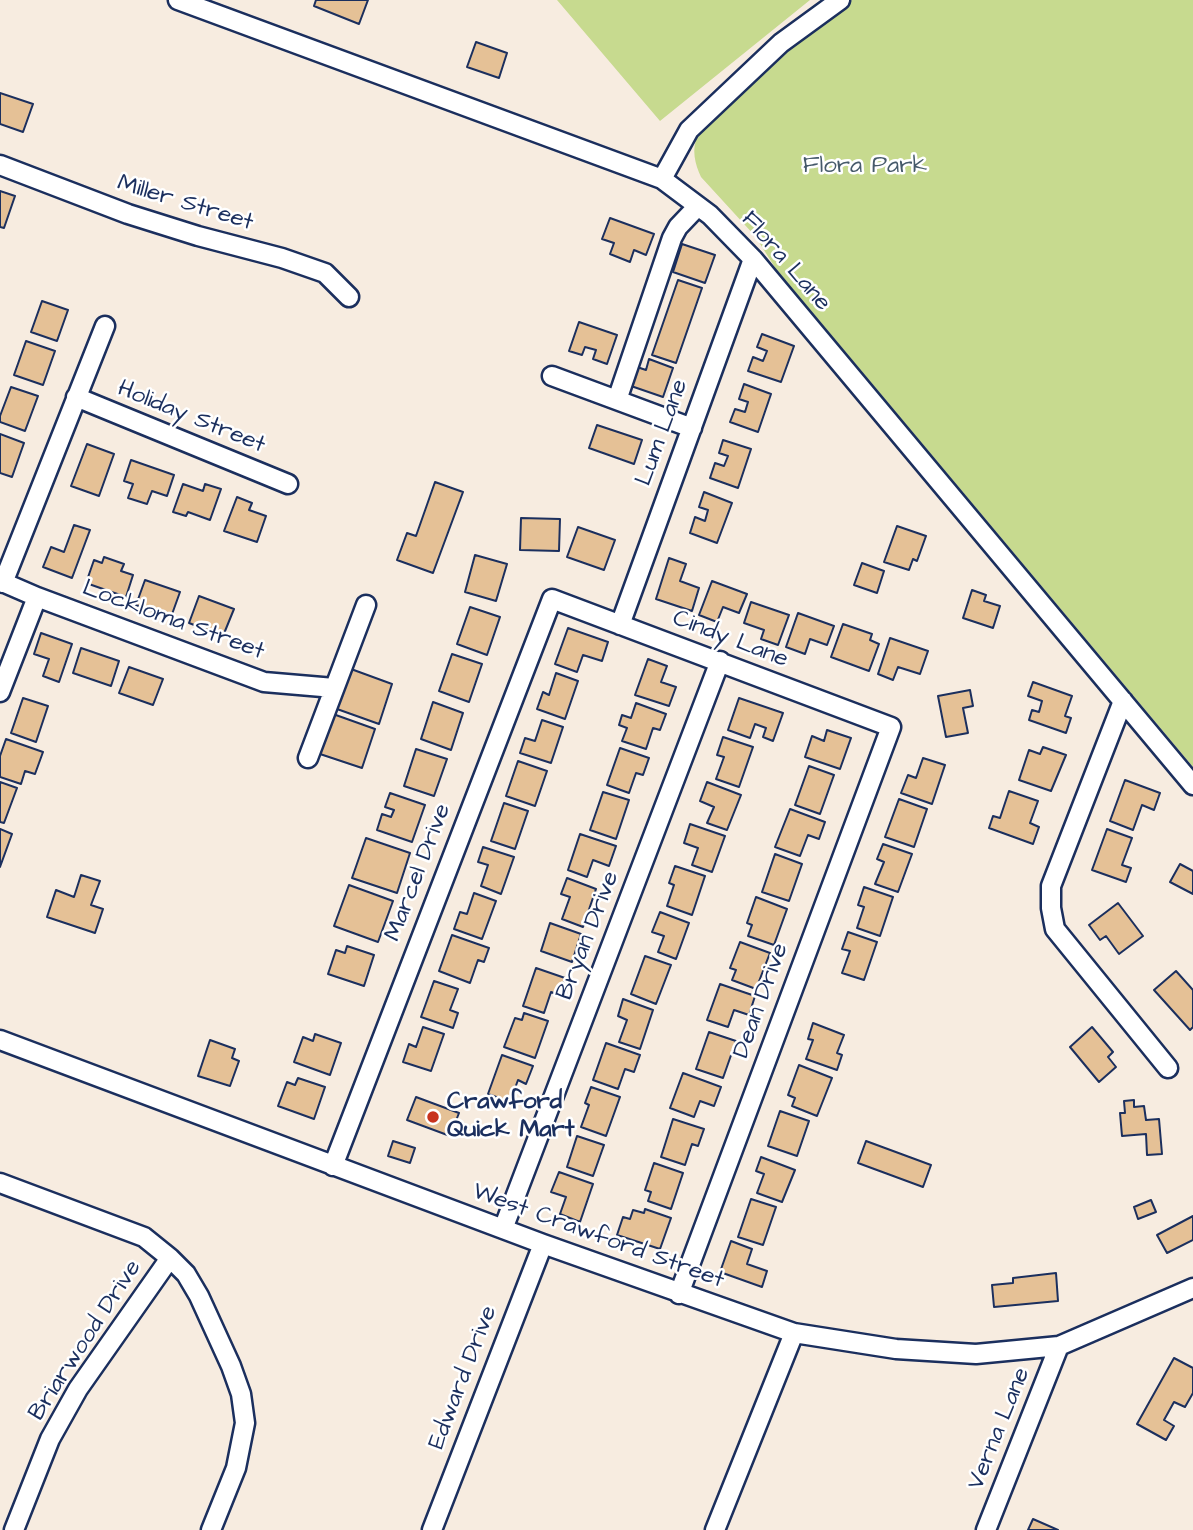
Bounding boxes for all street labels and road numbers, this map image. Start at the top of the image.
street label: Miller Street [113,170,257,238]
street label: Flora Lane [734,206,836,318]
street label: Holiday Street [113,375,269,461]
street label: Lum Lane [631,376,695,490]
street label: Lockloma Street [78,575,268,667]
street label: Cindy Lane [668,605,792,675]
street label: Marcel Drive [380,800,458,946]
street label: Bryan Drive [551,868,627,1004]
street label: Dean Drive [728,940,796,1062]
street label: West Crawford Street [468,1178,728,1296]
street label: Briarwood Drive [23,1255,149,1427]
street label: Edward Drive [423,1302,505,1454]
street label: Verna Lane [963,1364,1037,1494]

